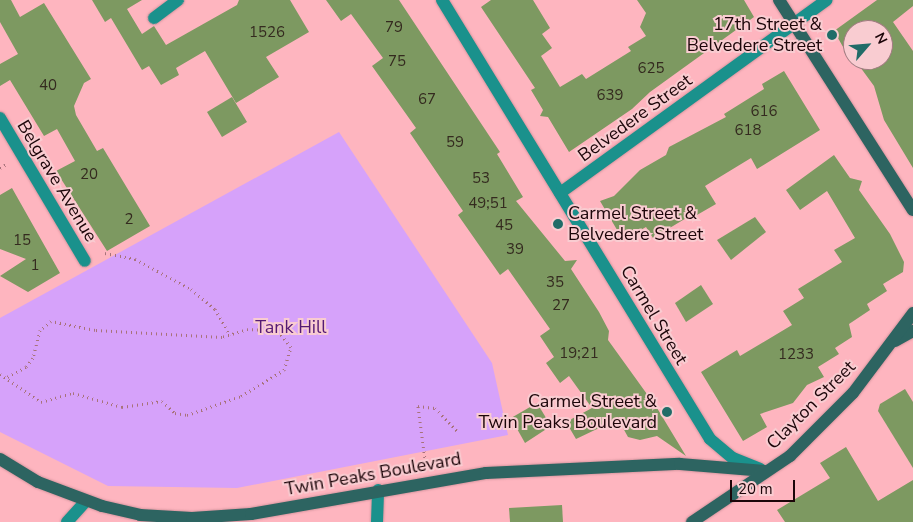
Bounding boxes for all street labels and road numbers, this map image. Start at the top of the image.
street label: Belvedere Street [574,70,696,166]
street label: Belgrave Avenue [12,116,102,246]
street label: Carmel Street [616,262,692,368]
street label: Clayton Street [762,356,860,454]
street label: Twin Peaks Boulevard [283,448,463,500]

